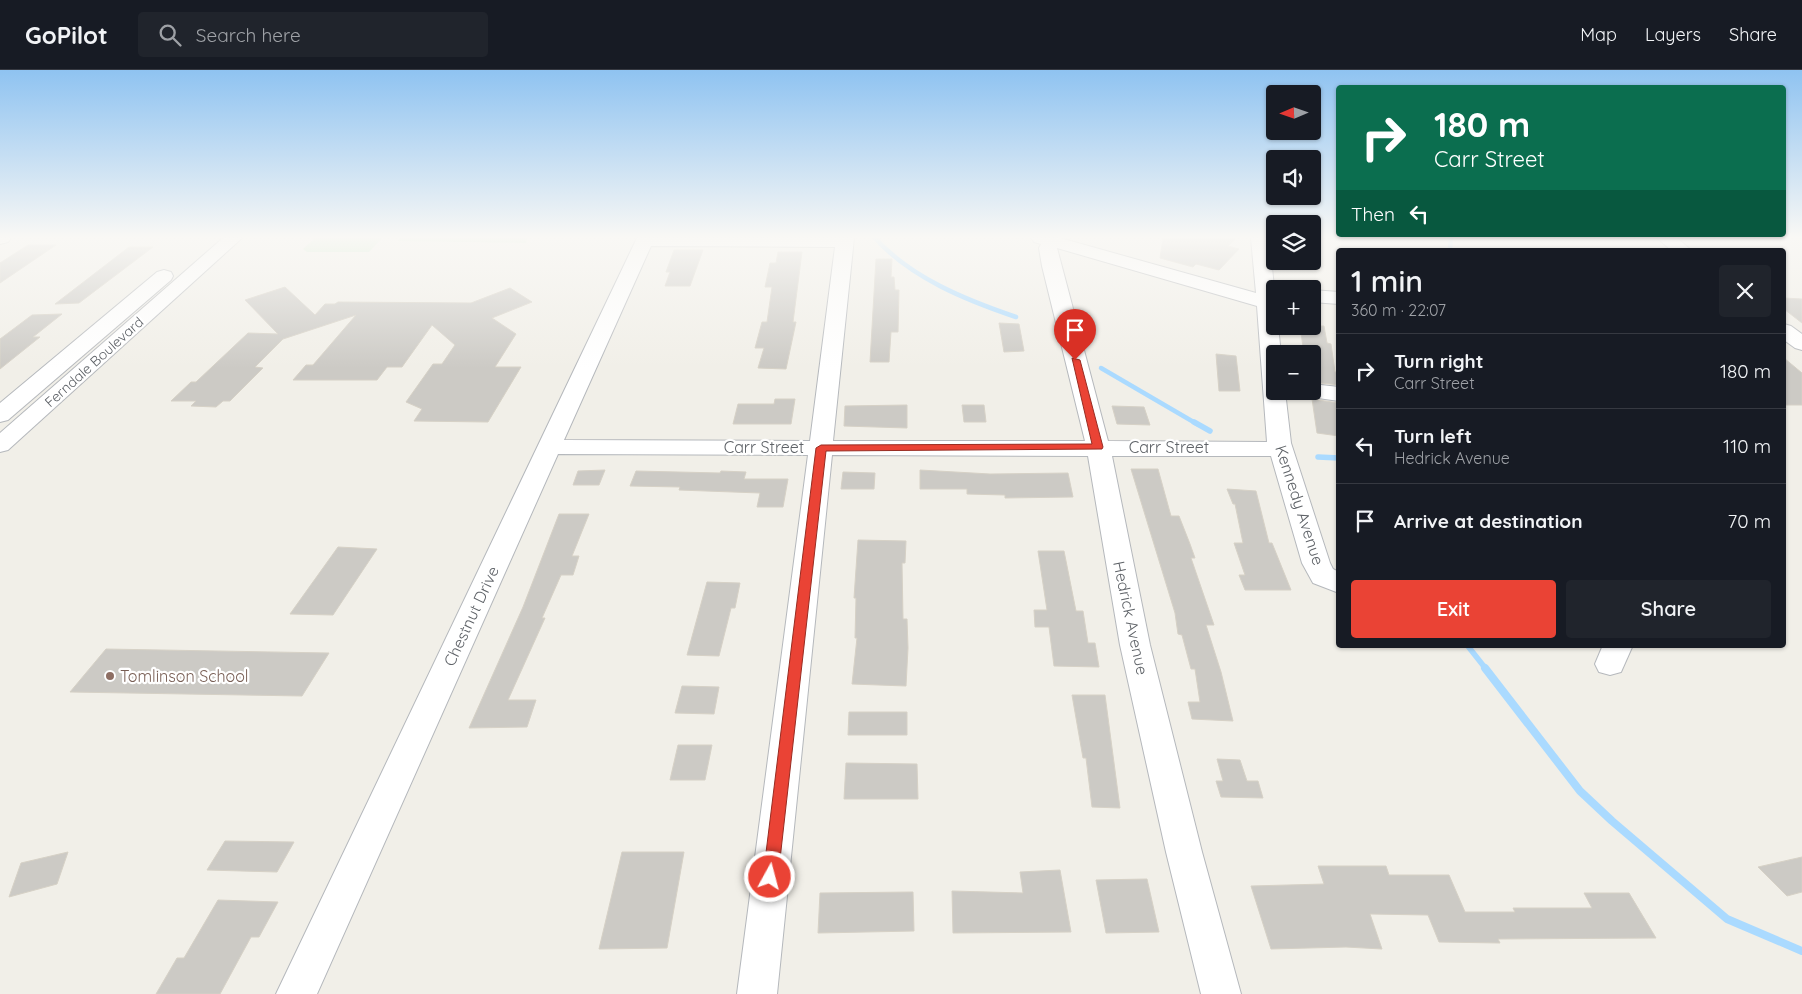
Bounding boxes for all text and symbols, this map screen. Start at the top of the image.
search box [138,12,488,57]
text: GoPilot [25,20,108,50]
icon: search [156,21,184,49]
text: Search here [196,23,301,47]
text: Map [1580,23,1617,46]
text: Layers [1645,23,1701,46]
text: Share [1729,23,1777,46]
north arrow [1266,85,1321,140]
map controls [1266,85,1321,400]
text: 180 m [1434,102,1530,146]
icon: right [1351,105,1416,170]
text: Carr Street [1434,145,1545,173]
button: sound [1266,150,1321,205]
icon: left [1405,200,1433,228]
text: Then [1351,202,1395,226]
button: layers [1266,215,1321,270]
text: 1 min [1351,262,1423,300]
button: close [1719,265,1771,317]
button: + [1266,280,1321,335]
text: 360 m · 22:07 [1351,300,1446,320]
pin [1054,309,1096,360]
street label: Ferndale Boulevard [41,313,147,411]
icon: arrive [1061,316,1089,344]
button: − [1266,345,1321,400]
text: Turn right [1394,349,1483,373]
icon: right [1351,357,1379,385]
text: 180 m [1720,359,1771,383]
text: Carr Street [1394,373,1475,393]
text: Turn left [1394,424,1472,448]
icon: left [1351,432,1379,460]
text: 110 m [1723,434,1771,458]
street label: Carr Street [724,437,804,457]
street label: Carr Street [1129,437,1209,457]
street label: Kennedy Avenue [1271,443,1329,567]
text: Hedrick Avenue [1394,448,1510,468]
icon: arrive [1351,507,1379,535]
text: Arrive at destination [1394,509,1583,533]
text: 70 m [1727,509,1771,533]
street label: Hedrick Avenue [1109,559,1153,677]
street label: Chestnut Drive [439,563,503,669]
button: Exit [1351,580,1556,638]
button: Share [1566,580,1771,638]
place label: Tomlinson School [120,666,249,686]
marker: Tomlinson School [104,670,116,682]
position arrow [743,850,795,902]

